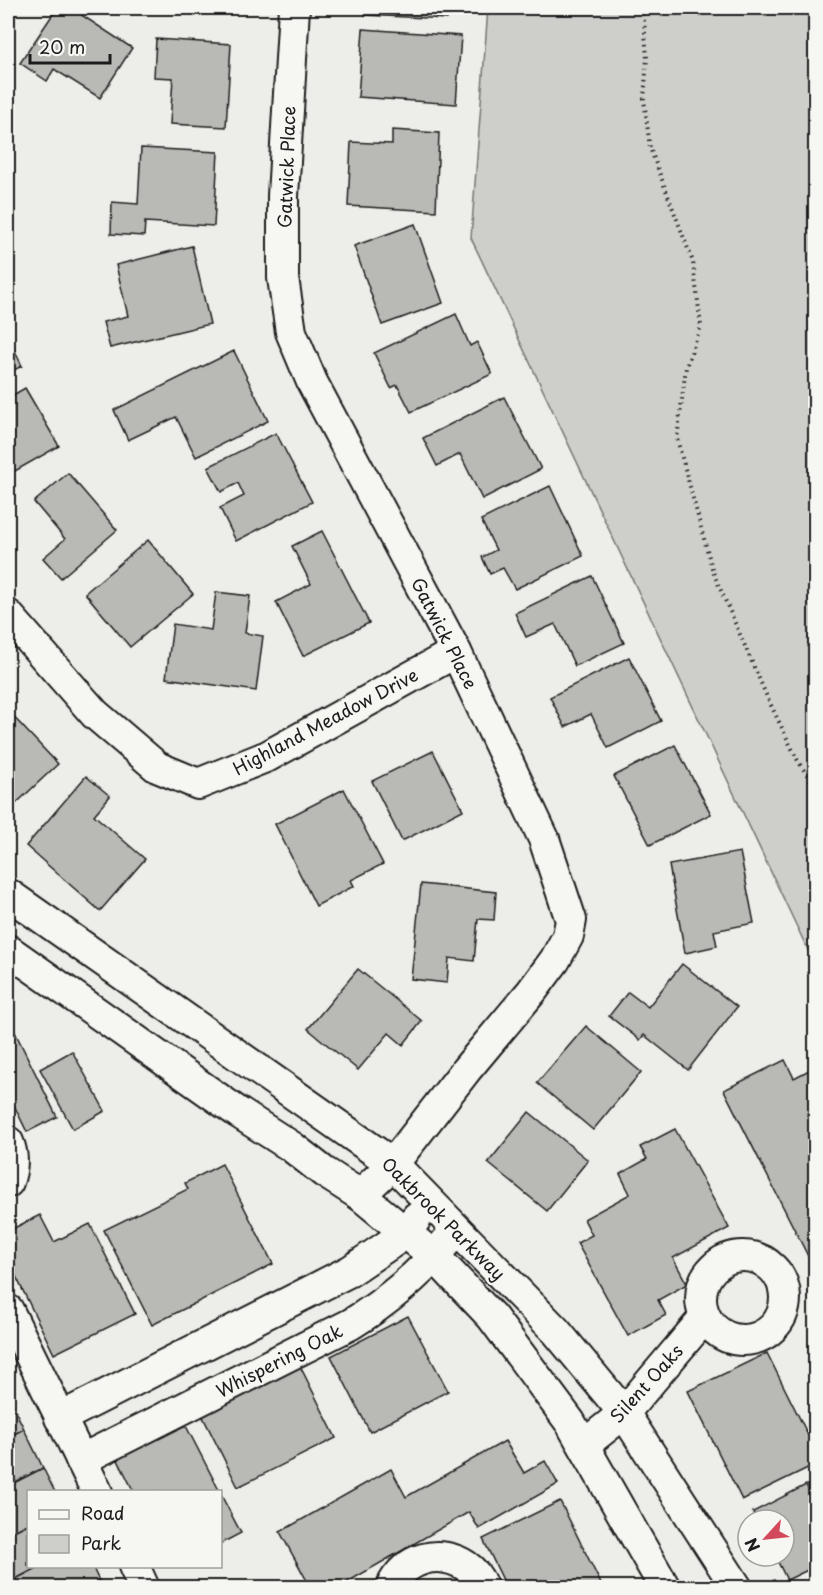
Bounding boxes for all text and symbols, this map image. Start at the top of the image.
scale bar [30,27,110,65]
text: 20 m [39,33,85,60]
street label: Gatwick Place [270,106,302,228]
street label: Gatwick Place [405,573,485,693]
street label: Highland Meadow Drive [228,661,422,781]
street label: Oakbrook Parkway [376,1150,512,1286]
street label: Whispering Oak [211,1316,347,1403]
street label: Silent Oaks [603,1338,689,1428]
legend [27,1490,222,1568]
text: Road [81,1499,125,1526]
north arrow [736,1508,796,1568]
text: Park [81,1529,121,1556]
text: N [738,1534,765,1556]

